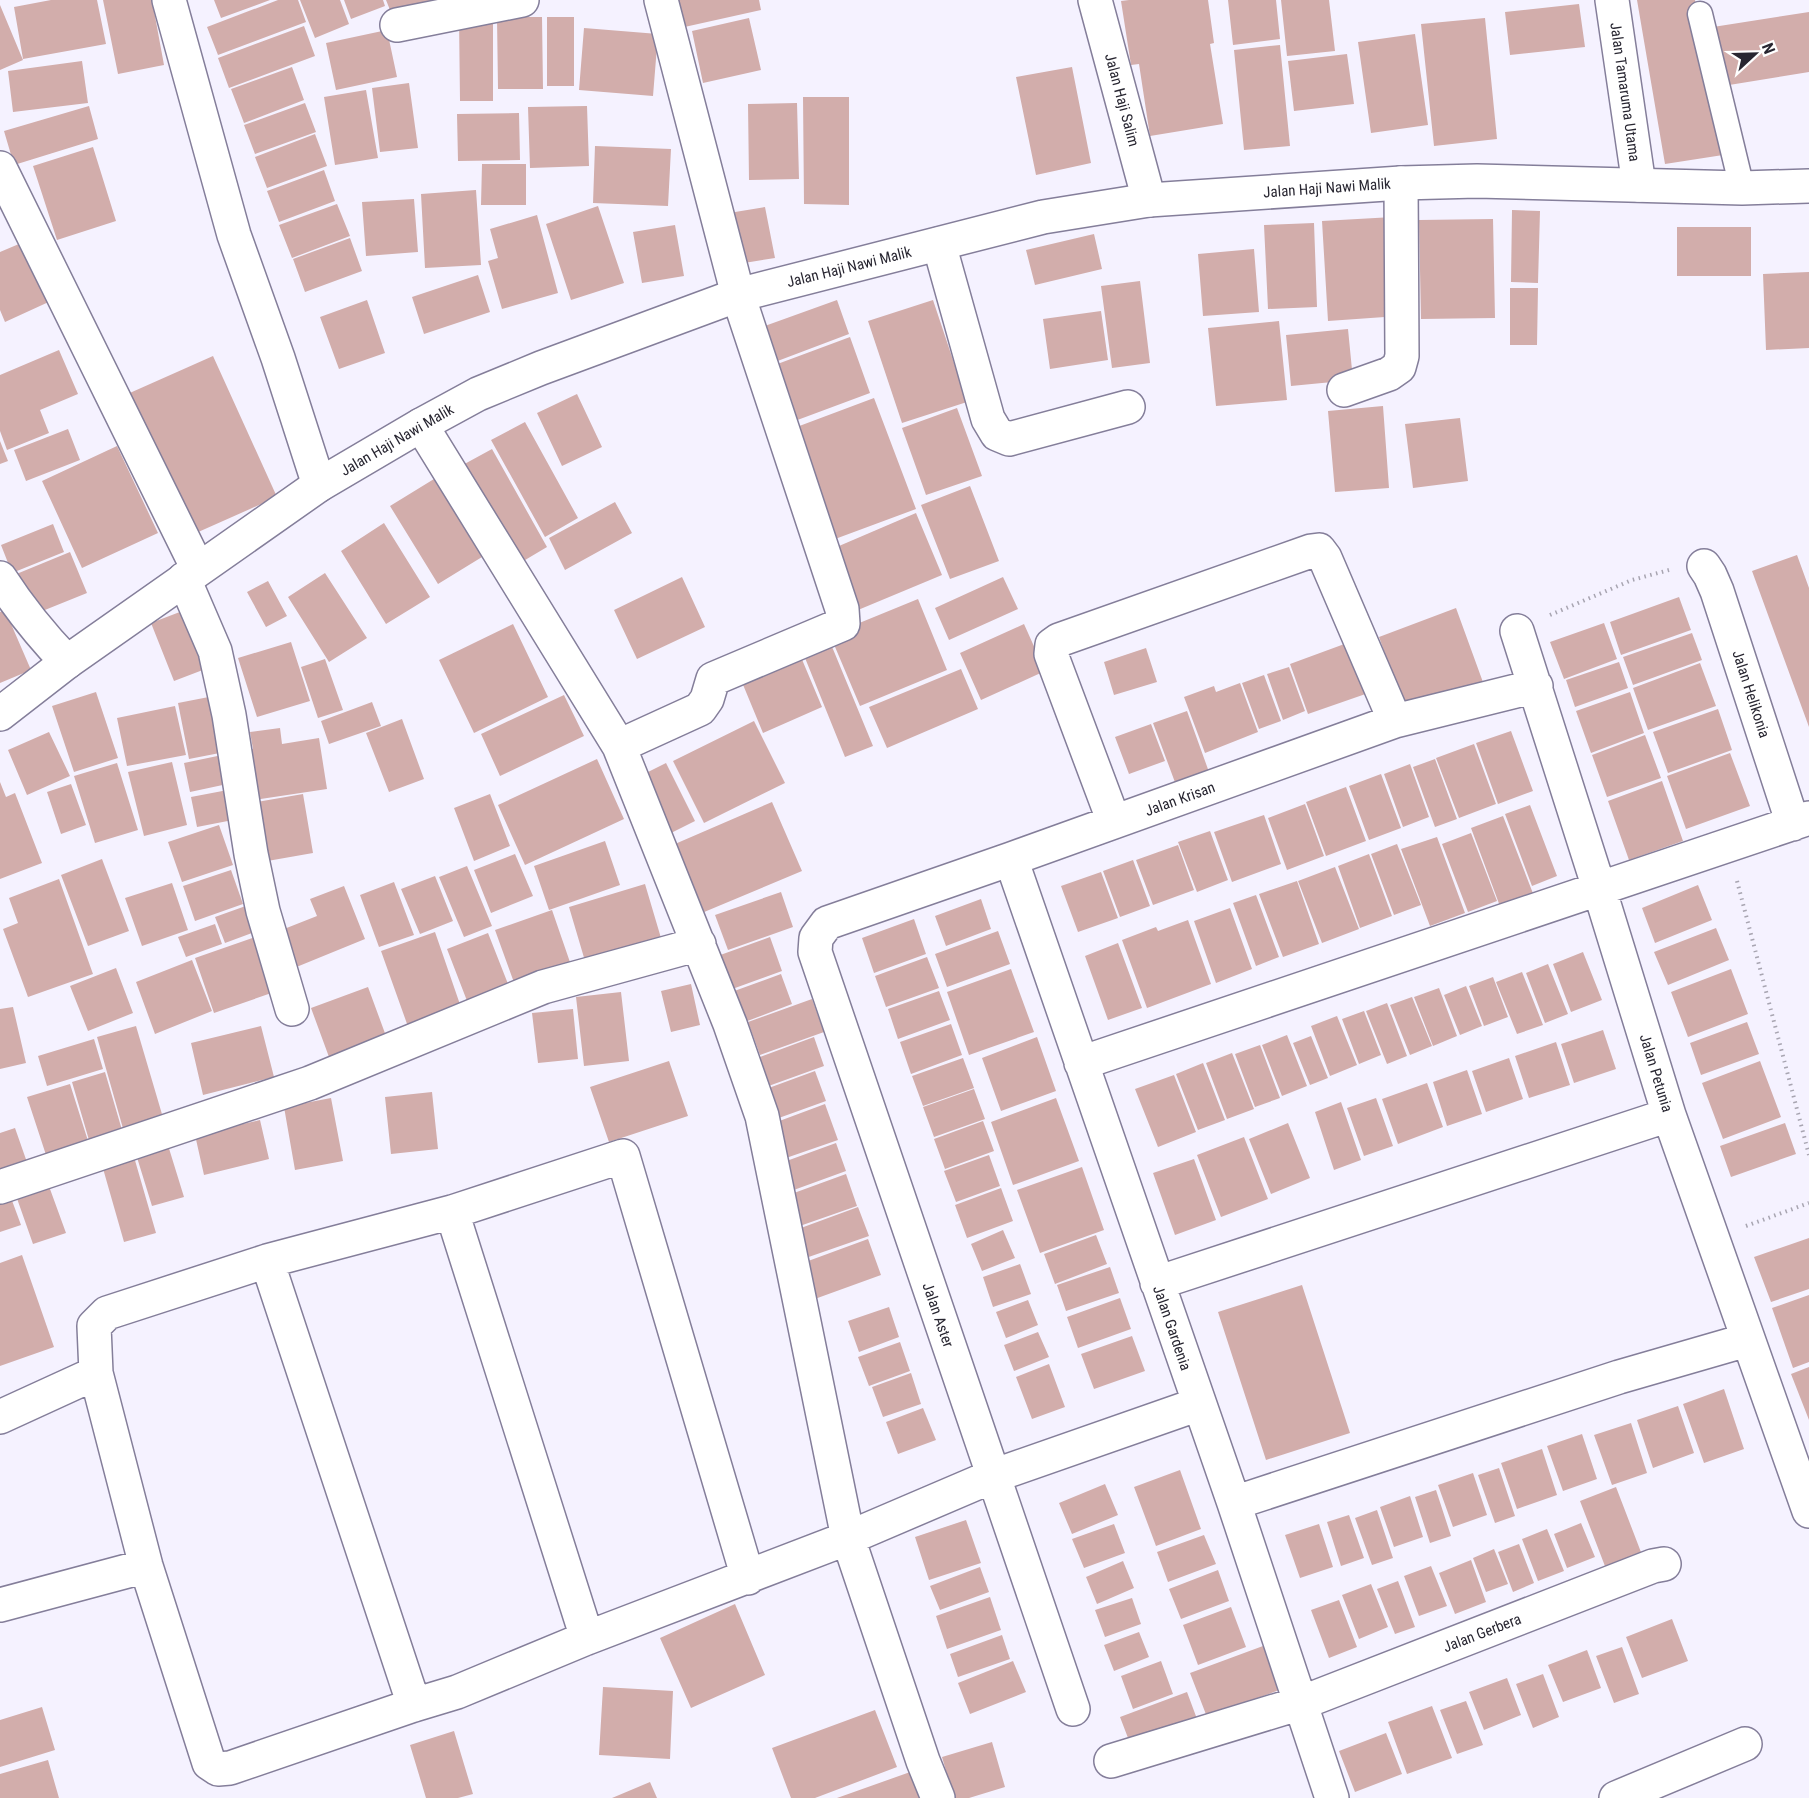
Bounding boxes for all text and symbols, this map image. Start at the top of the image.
street label: Jalan Tamaruma Utama [1606,21,1644,163]
north arrow [1725,24,1785,84]
text: N [1758,40,1779,57]
street label: Jalan Haji Salim [1101,51,1143,149]
street label: Jalan Haji Nawi Malik [1263,175,1392,201]
street label: Jalan Haji Nawi Malik [785,243,913,291]
street label: Jalan Haji Nawi Malik [337,400,457,480]
street label: Jalan Helikonia [1728,648,1774,740]
street label: Jalan Krisan [1142,778,1218,820]
street label: Jalan Petunia [1636,1032,1676,1114]
street label: Jalan Aster [919,1280,958,1350]
street label: Jalan Gardenia [1149,1283,1195,1373]
street label: Jalan Gerbera [1440,1610,1524,1656]

